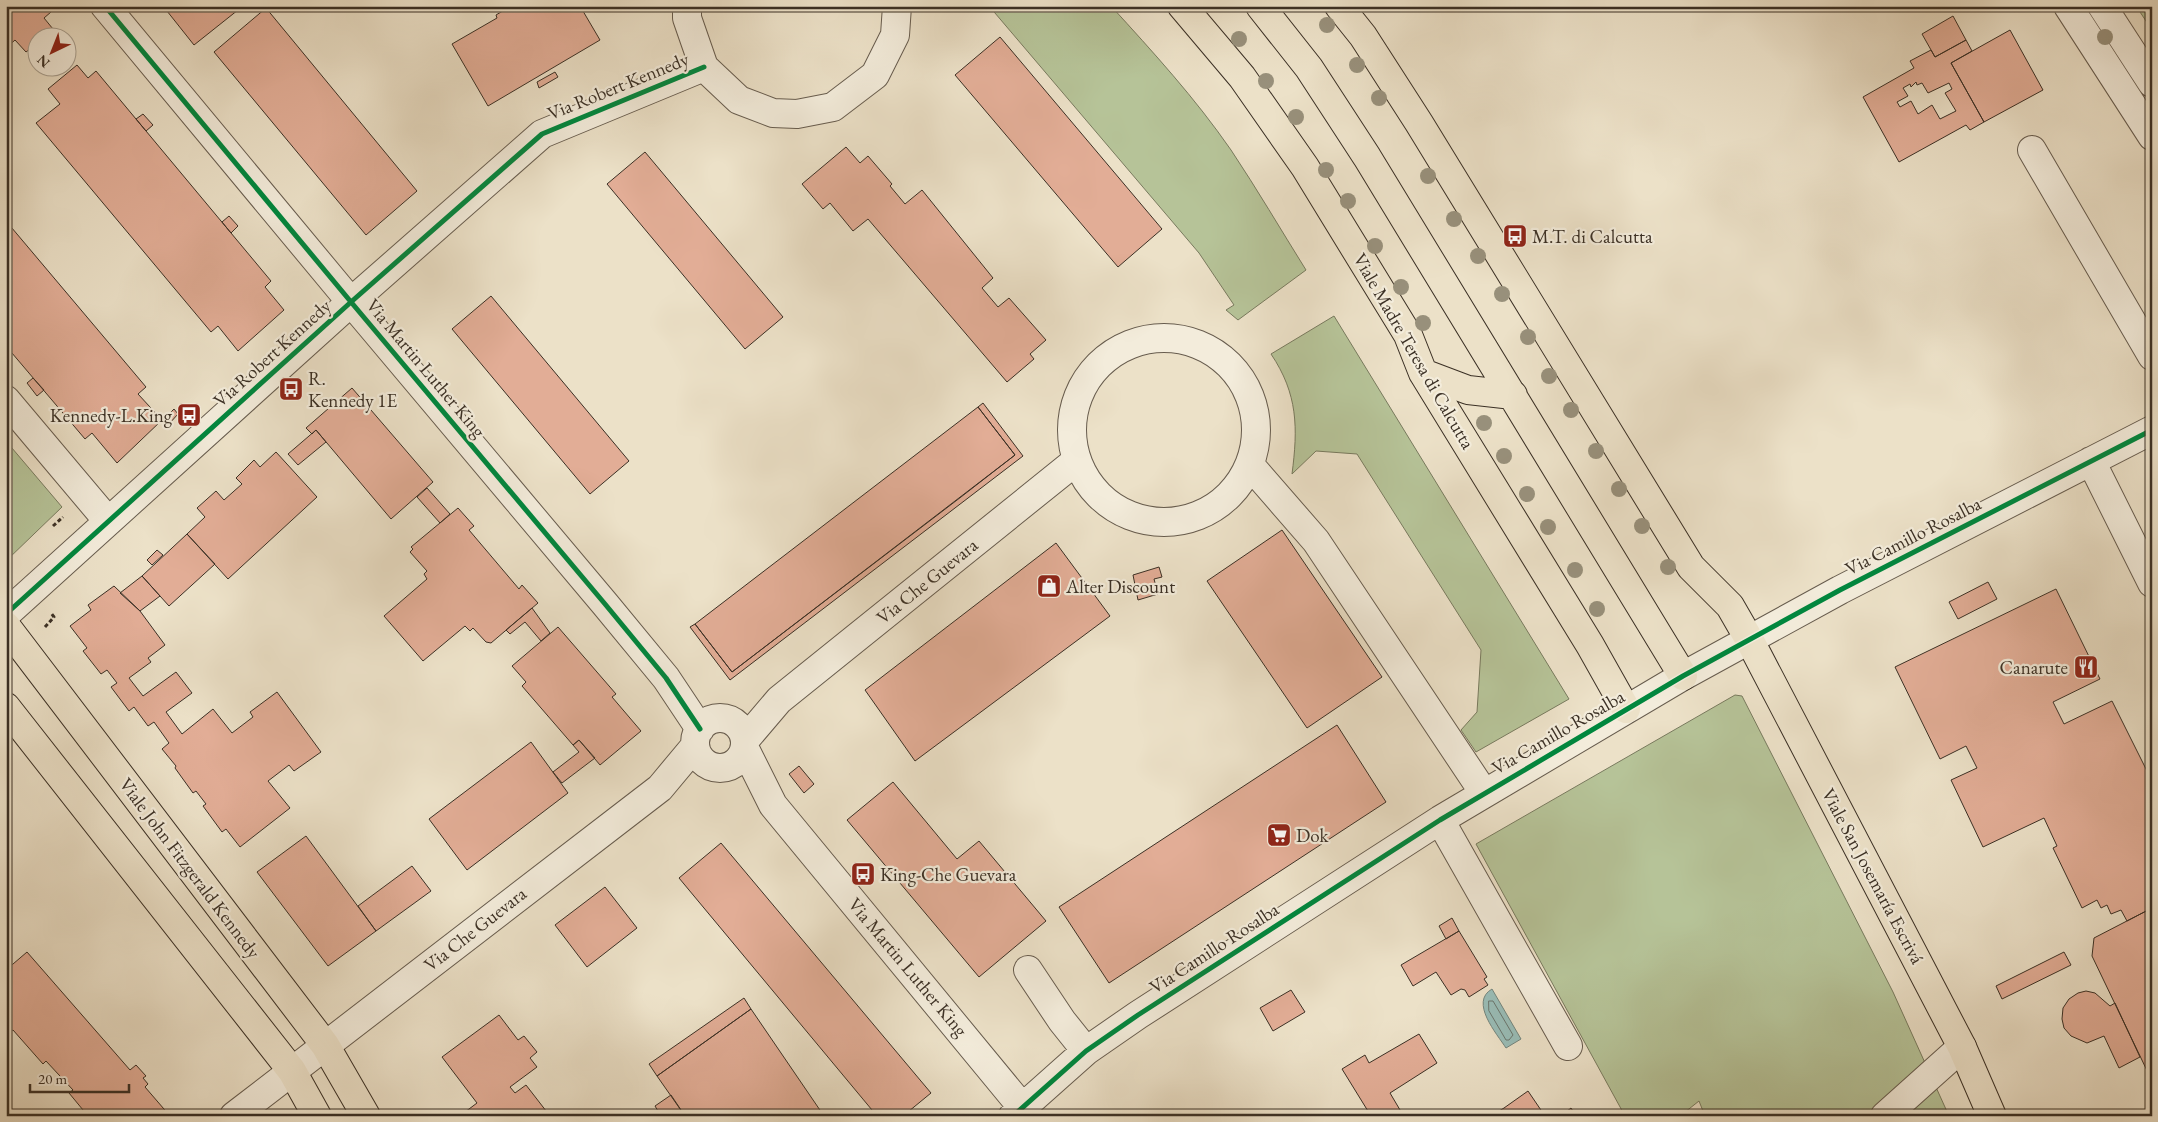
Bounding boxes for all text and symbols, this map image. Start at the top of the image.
north arrow [28,28,78,78]
street label: Via Robert Kennedy [544,46,693,126]
text: N [32,51,53,72]
bus stop icon: M.T. di Calcutta [1502,223,1528,249]
place label: M.T. di Calcutta [1532,224,1653,249]
street label: Viale Madre Teresa di Calcutta [1348,249,1481,454]
street label: Via Robert Kennedy [208,293,337,413]
street label: Via Martin Luther King [361,293,492,443]
place label: R. Kennedy 1E [308,366,397,413]
bus stop icon: R. Kennedy 1E [278,376,304,402]
bus stop icon: Kennedy-L.King [176,402,202,428]
place label: Kennedy-L.King [50,403,173,428]
street label: Via Camillo Rosalba [1841,491,1986,581]
street label: Via Che Guevara [871,532,983,630]
shop icon: Alter Discount [1036,573,1062,599]
place label: Alter Discount [1065,574,1175,599]
restaurant icon: Canarute [2073,654,2099,680]
place label: Canarute [2000,655,2068,680]
street label: Via Camillo Rosalba [1487,684,1629,780]
street label: Viale John Fitzgerald Kennedy [114,773,267,964]
street label: Viale San Josemaría Escrivá [1816,784,1930,969]
supermarket icon: Dok [1266,822,1292,848]
place label: Dok [1296,823,1329,848]
bus stop icon: King-Che Guevara [850,861,876,887]
place label: King-Che Guevara [880,862,1017,887]
street label: Via Che Guevara [419,881,532,977]
street label: Via Martin Luther King [843,892,974,1042]
street label: Via Camillo Rosalba [1145,897,1284,999]
scale bar [30,1062,129,1094]
text: 20 m [38,1069,67,1088]

